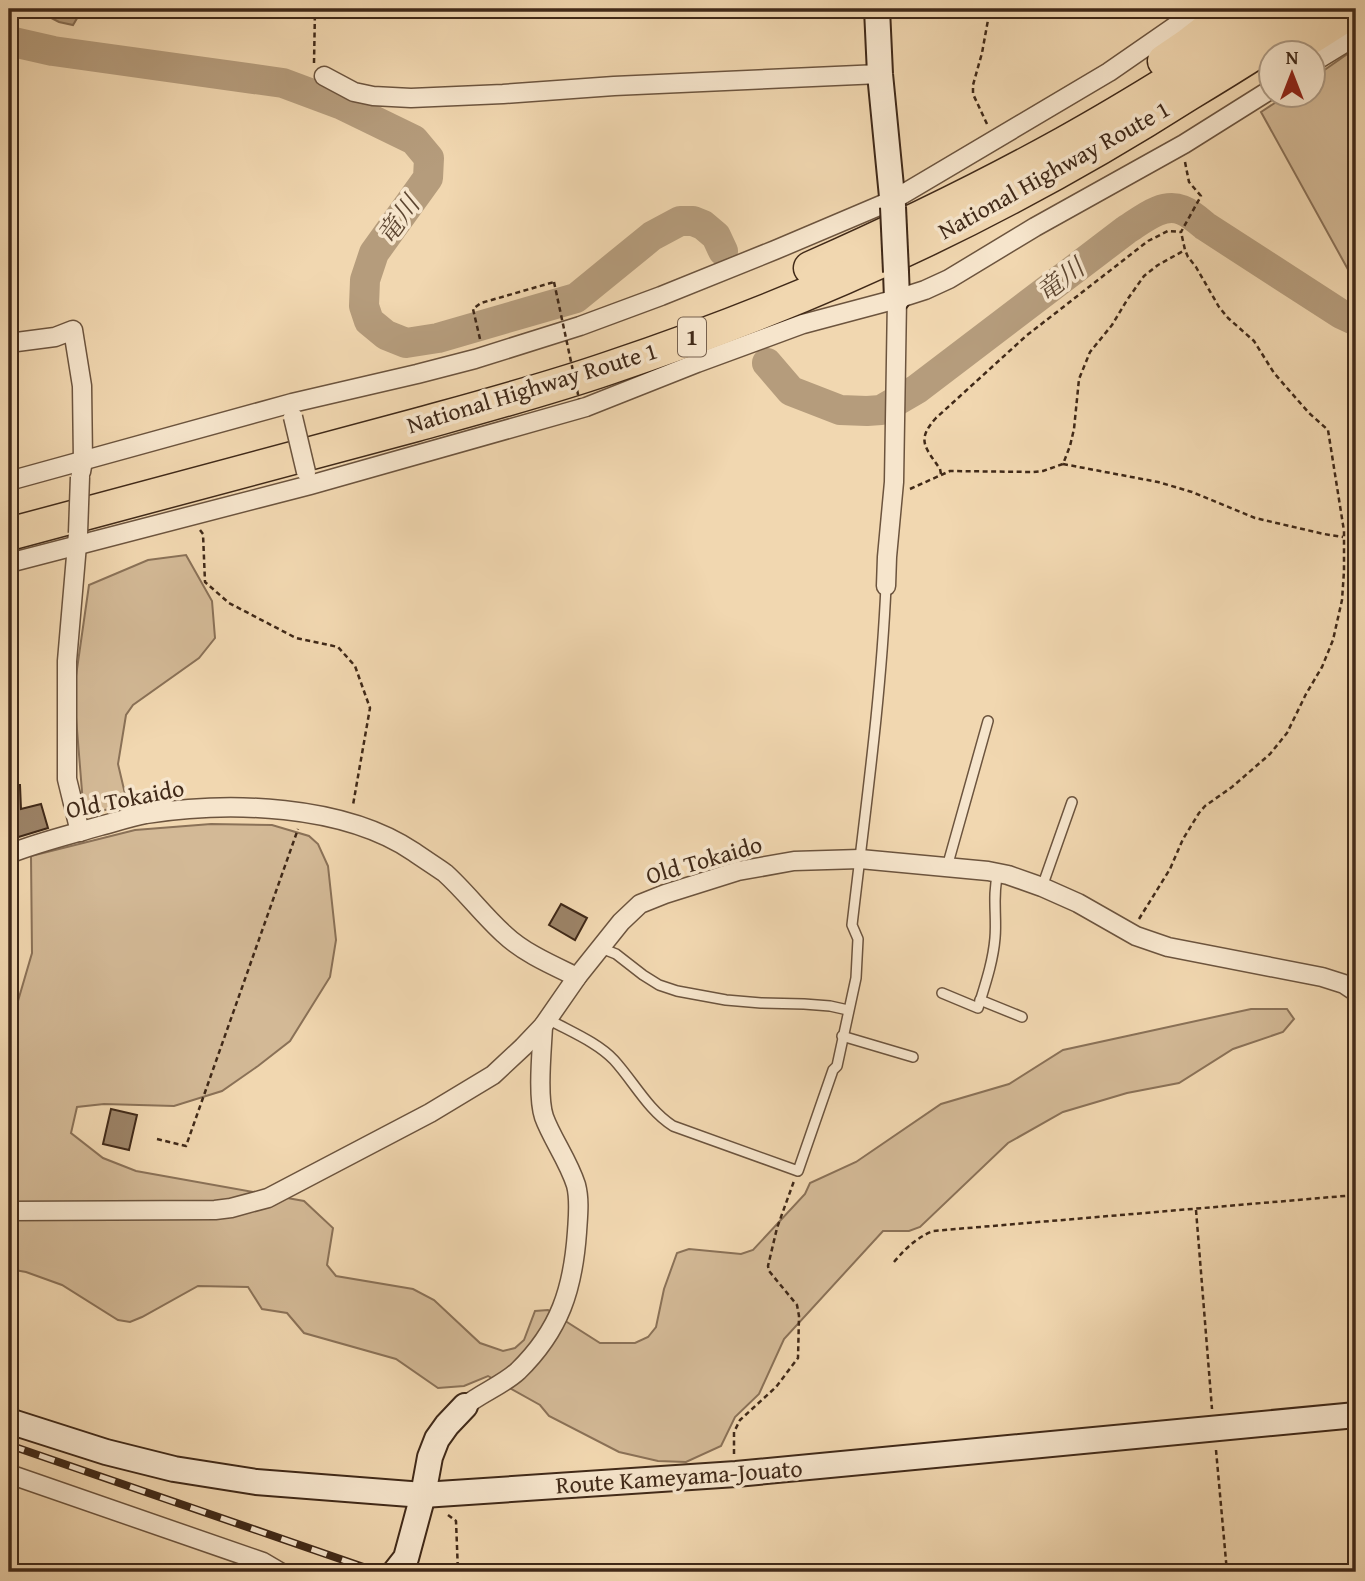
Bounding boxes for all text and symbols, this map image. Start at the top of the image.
north arrow [1256,38,1326,108]
text: N [1286,43,1299,71]
street label: National Highway Route 1 [931,91,1176,248]
water label: 竜川 [367,185,430,252]
water label: 竜川 [1027,247,1095,311]
road number: 1 [678,318,706,356]
street label: National Highway Route 1 [402,333,661,442]
street label: Old Tokaido [63,770,187,827]
street label: Old Tokaido [642,826,766,893]
street label: Route Kameyama-Jouato [554,1450,804,1503]

